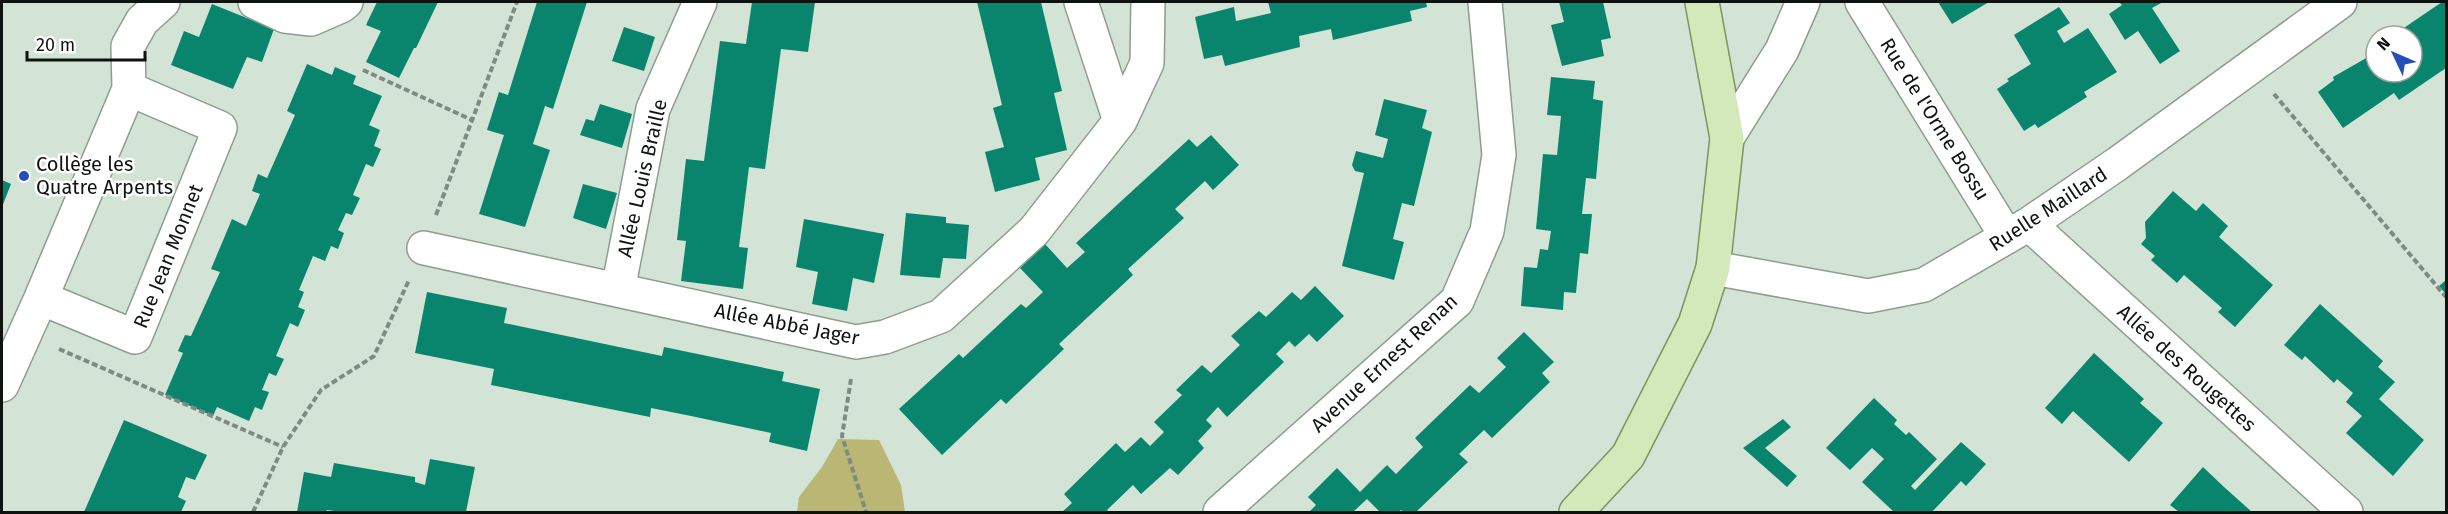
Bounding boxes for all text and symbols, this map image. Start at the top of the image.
scale bar [27,24,146,62]
north arrow [2364,24,2424,84]
street label: Rue de l'Orme Bossu [1875,33,1995,205]
text: 20 m [36,34,75,56]
text: N [2373,34,2394,54]
street label: Allée Louis Braille [612,97,672,259]
place label: Collège les Quatre Arpents [36,152,173,199]
street label: Ruelle Maillard [1984,162,2112,256]
marker: Collège les Quatre Arpents [17,169,31,183]
street label: Rue Jean Monnet [128,180,208,332]
street label: Avenue Ernest Renan [1306,289,1462,437]
street label: Allée Abbé Jager [713,298,862,350]
street label: Allée des Rougettes [2113,299,2261,437]

